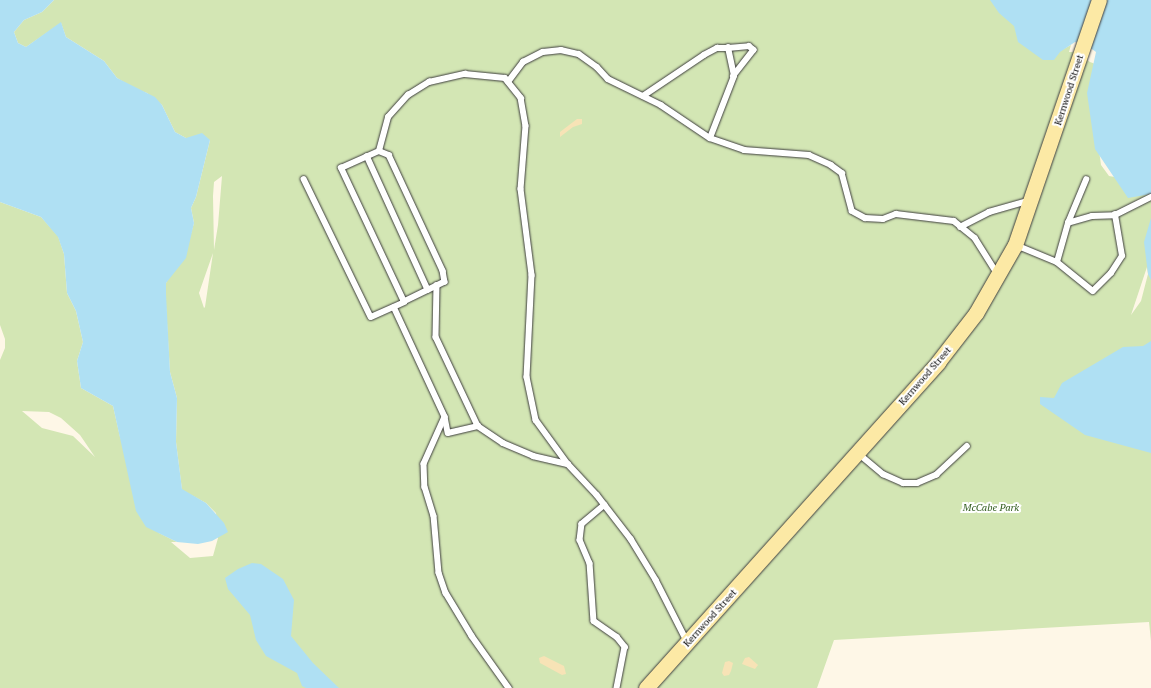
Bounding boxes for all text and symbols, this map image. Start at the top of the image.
street label: Kernwood Street [1052,53,1086,127]
street label: Kernwood Street [896,344,954,408]
park label: McCabe Park [963,502,1019,514]
street label: Kernwood Street [681,587,739,649]

